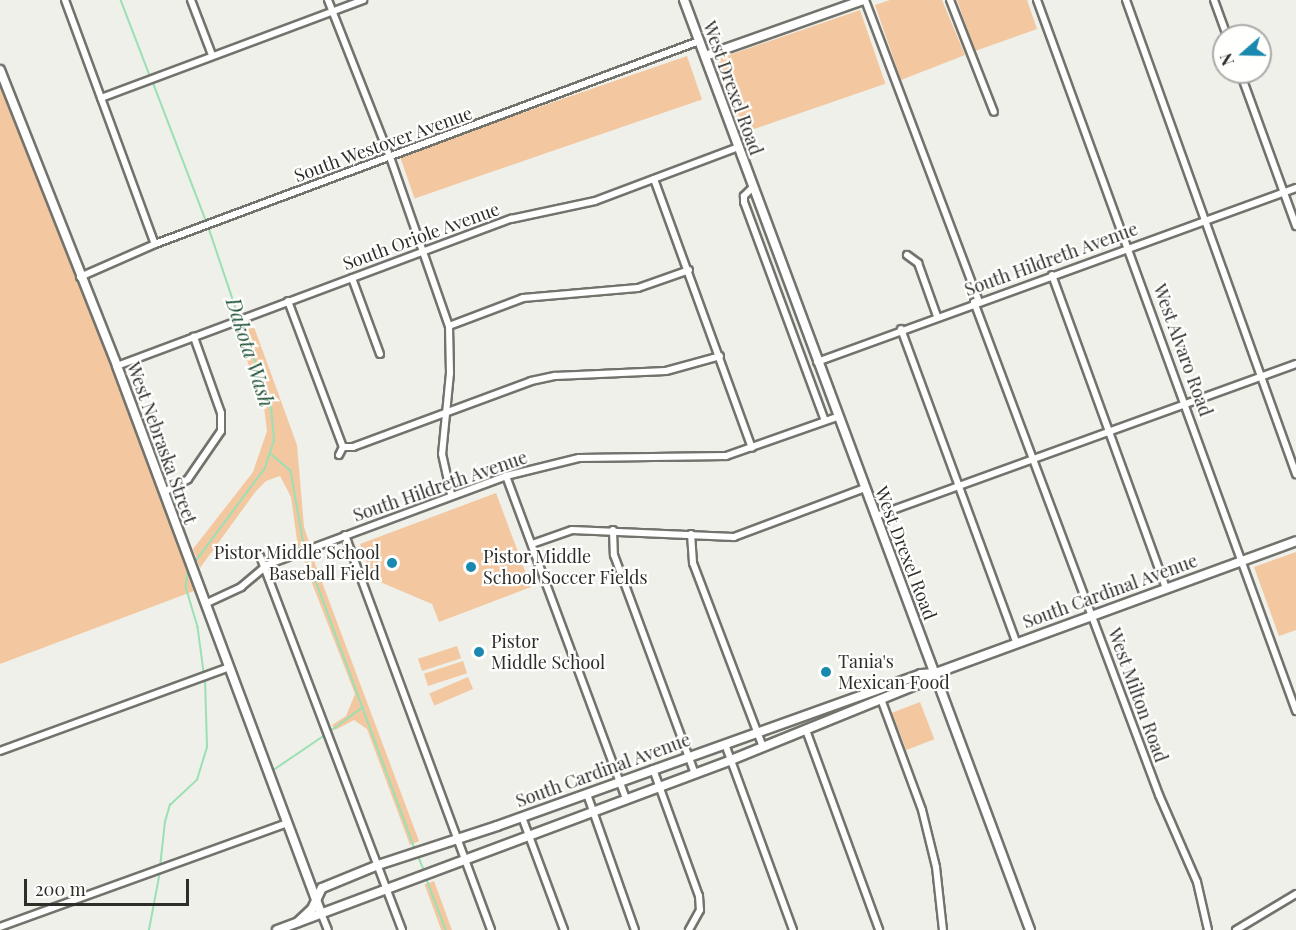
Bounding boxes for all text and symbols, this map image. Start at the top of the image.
street label: West Drexel Road [699,18,767,158]
north arrow [1212,24,1272,84]
text: N [1215,51,1238,69]
street label: South Westover Avenue [290,101,476,187]
street label: South Oriole Avenue [339,198,503,274]
street label: South Hildreth Avenue [961,217,1141,301]
street label: West Alvaro Road [1149,280,1217,420]
water label: Dakota Wash [222,295,280,409]
street label: West Nebraska Street [123,359,201,527]
street label: South Hildreth Avenue [350,446,530,526]
street label: West Drexel Road [871,483,941,623]
place label: Pistor Middle School Baseball Field [213,542,380,584]
place label: Pistor Middle School Soccer Fields [483,546,648,588]
street label: South Cardinal Avenue [1019,549,1201,633]
marker: Pistor Middle School Baseball Field [385,556,399,570]
marker: Pistor Middle School Soccer Fields [464,560,478,574]
street label: West Milton Road [1104,625,1172,765]
place label: Pistor Middle School [491,631,605,674]
marker: Pistor Middle School [472,645,486,659]
place label: Tania's Mexican Food [838,651,950,694]
marker: Tania's Mexican Food [819,665,833,679]
street label: South Cardinal Avenue [512,728,694,812]
scale bar [27,867,192,905]
text: 200 m [35,877,86,901]

